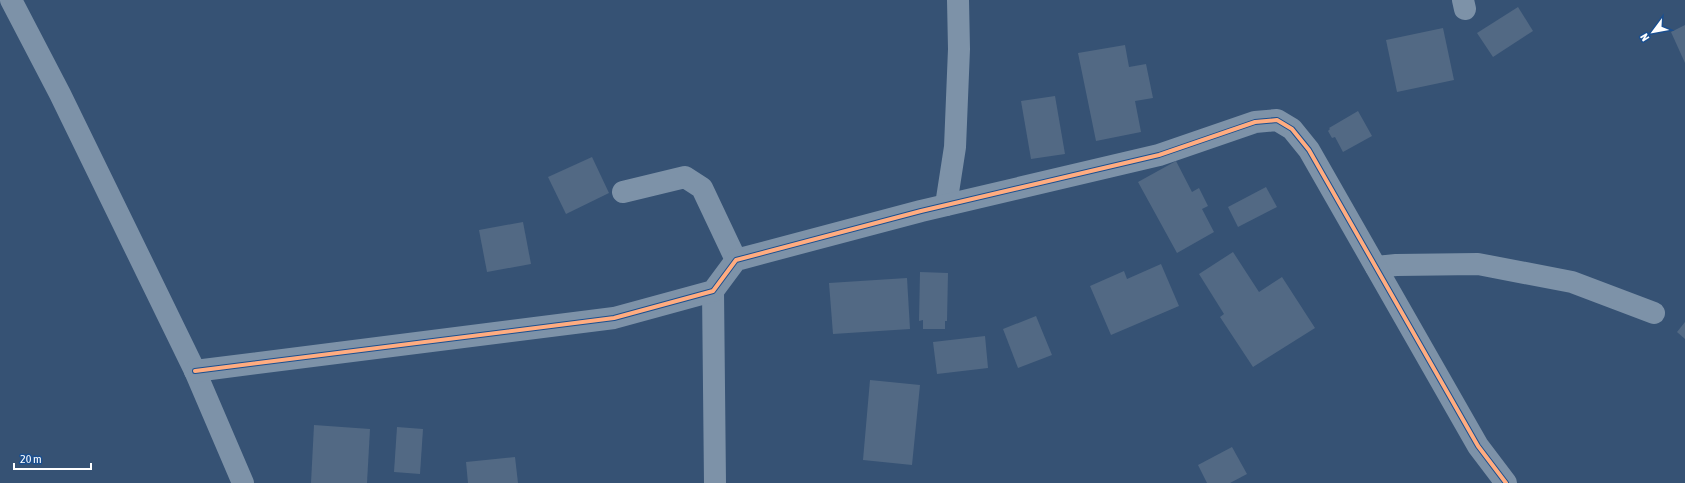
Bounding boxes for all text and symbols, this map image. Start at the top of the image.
north arrow [1633,12,1673,52]
text: N [1638,31,1651,43]
scale bar [14,445,91,471]
text: 20 m [20,452,42,466]

